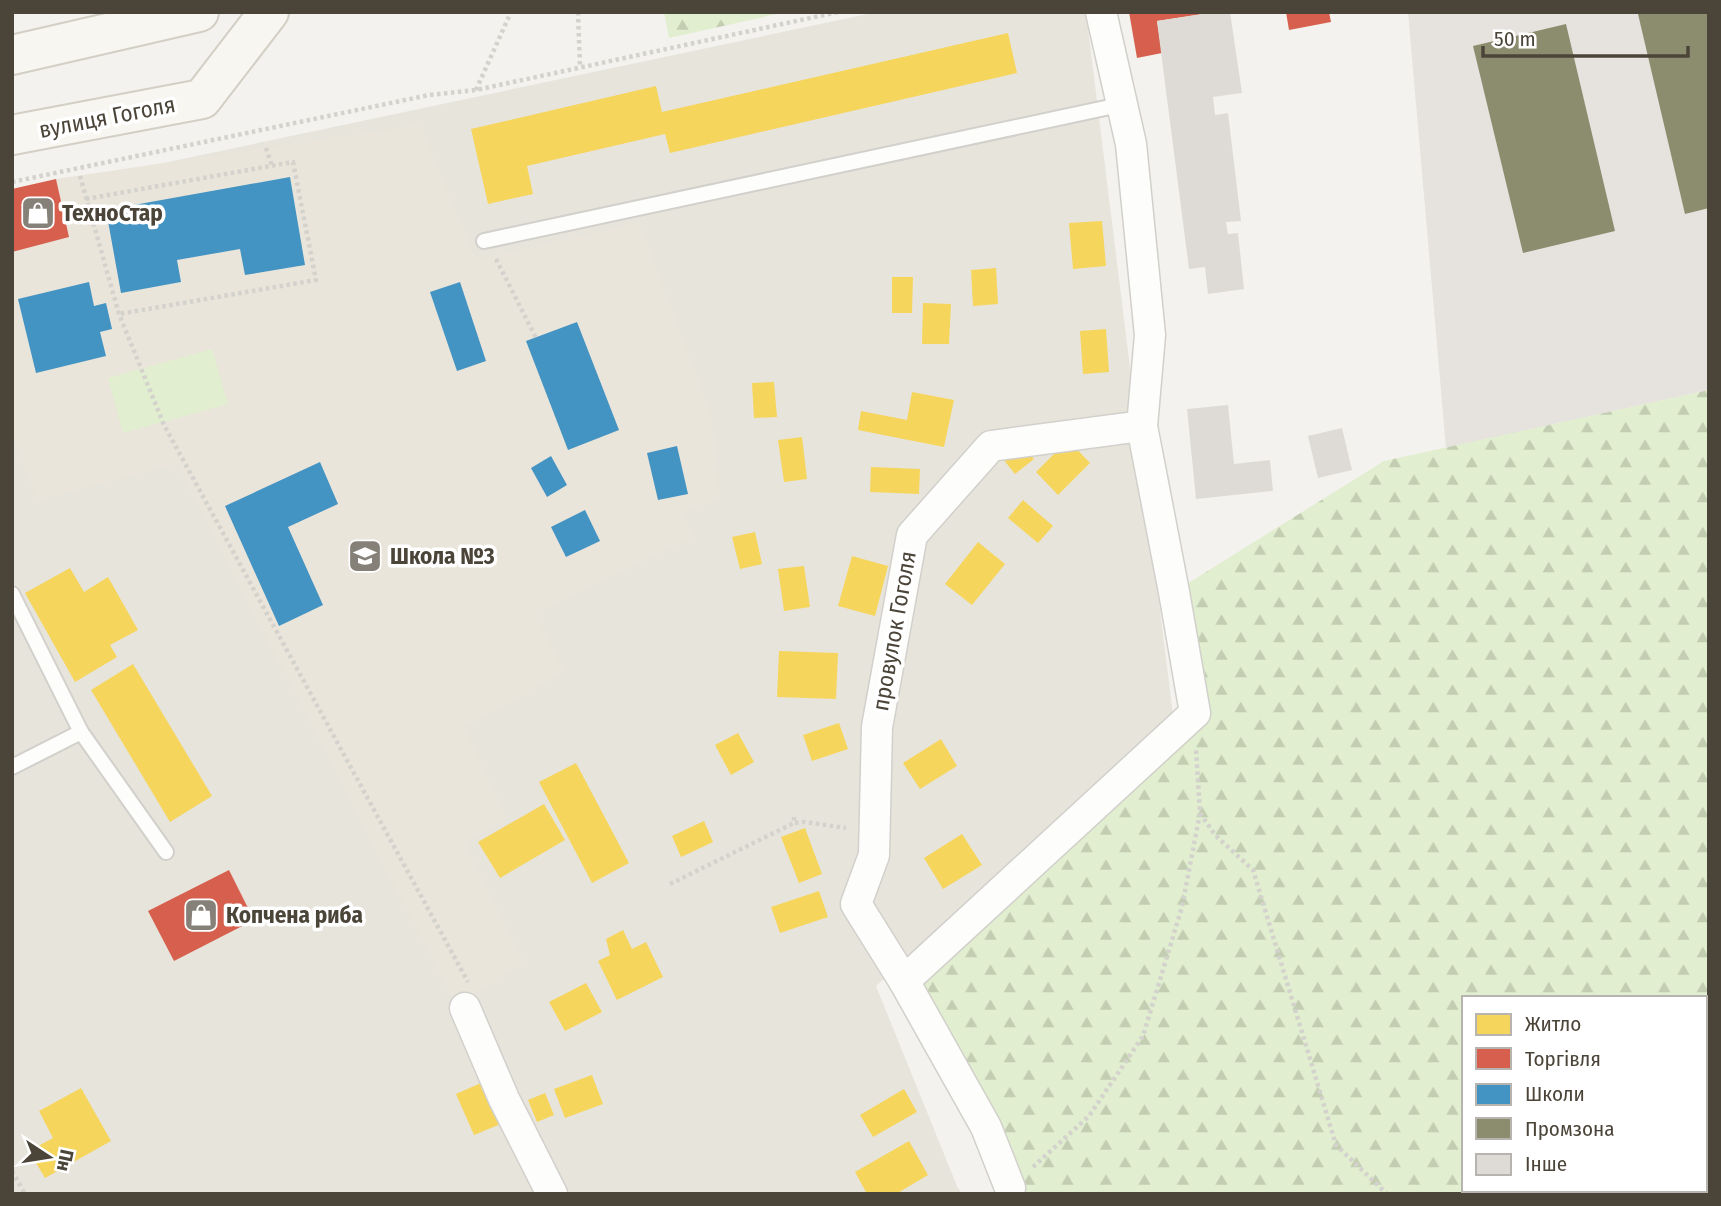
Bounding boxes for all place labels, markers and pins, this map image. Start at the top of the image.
shop icon: ТехноСтар [19,194,57,232]
place label: ТехноСтар [62,199,163,227]
school or university icon: Школа №3 [346,537,384,575]
place label: Школа №3 [390,542,495,570]
shop icon: Копчена риба [182,896,220,934]
place label: Копчена риба [226,901,363,929]

